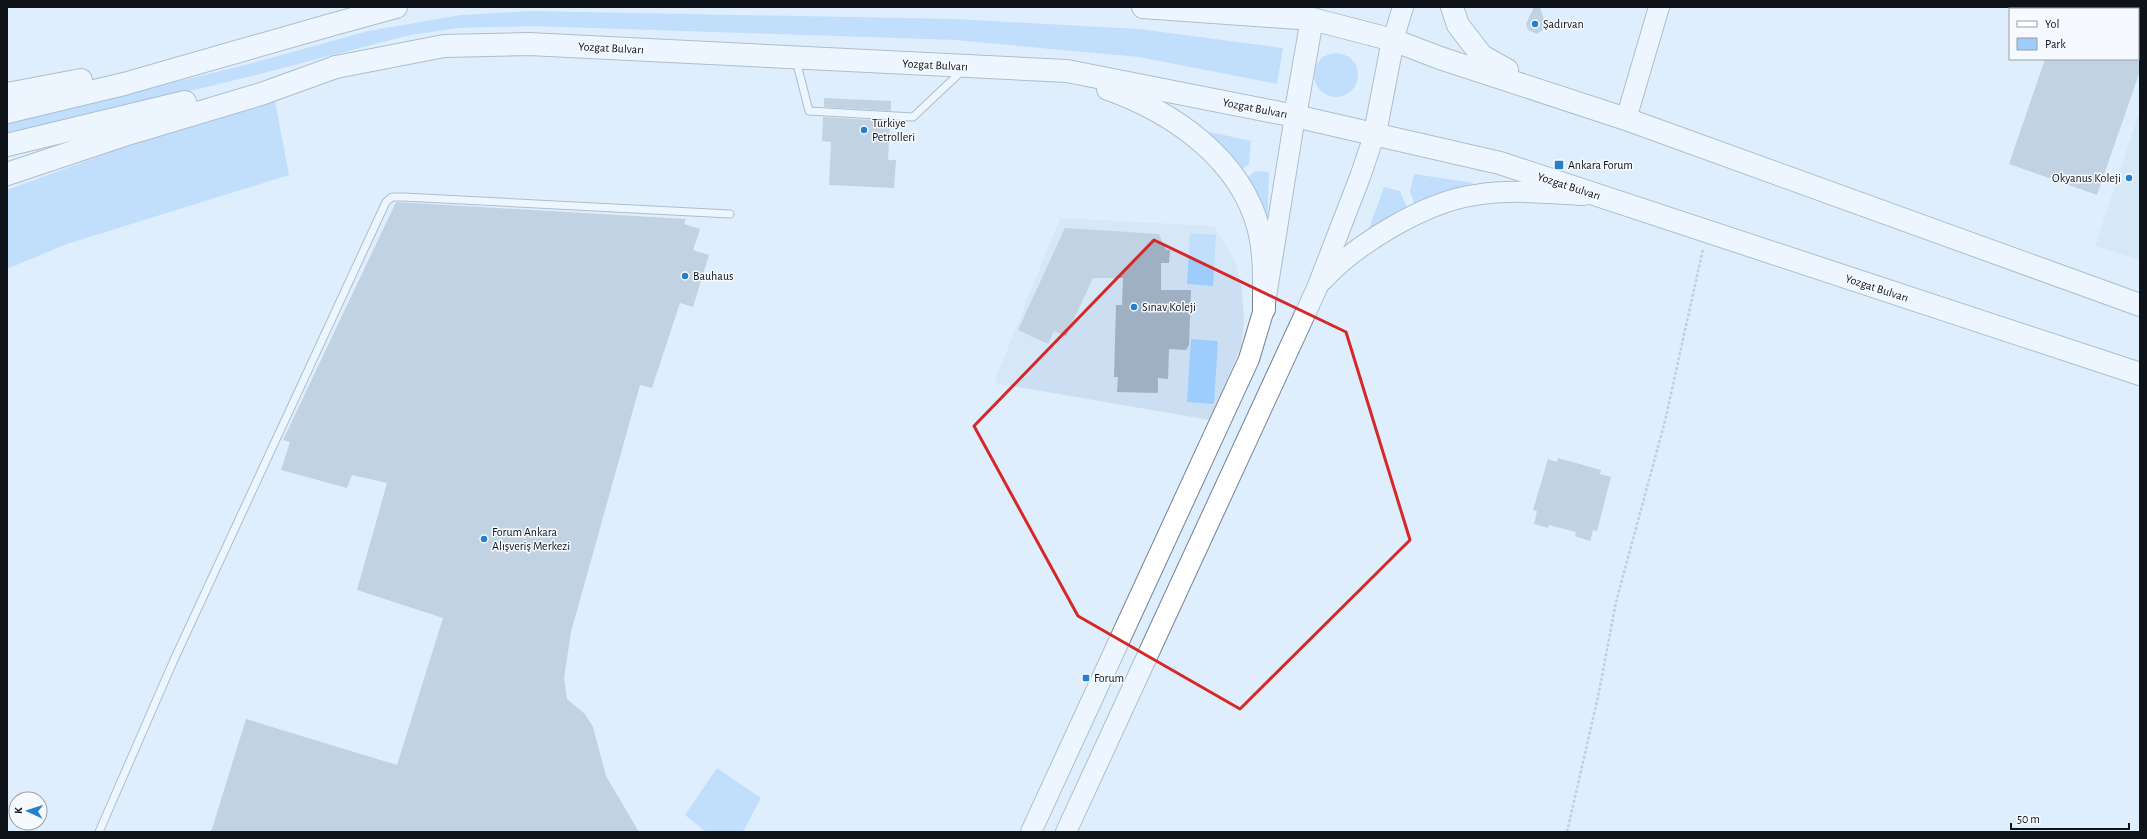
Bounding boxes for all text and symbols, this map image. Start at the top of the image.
legend [2009,8,2139,60]
place label: Şadırvan [1543,18,1584,30]
text: Yol [2045,18,2059,30]
marker: Şadırvan [1530,19,1540,29]
text: Park [2045,38,2066,50]
street label: Yozgat Bulvarı [578,40,644,56]
street label: Yozgat Bulvarı [902,57,968,73]
street label: Yozgat Bulvarı [1222,96,1288,120]
place label: Türkiye Petrolleri [872,117,915,143]
marker: Türkiye Petrolleri [859,125,869,135]
marker: Ankara Forum [1553,159,1565,171]
place label: Ankara Forum [1568,159,1633,171]
street label: Yozgat Bulvarı [1536,170,1602,202]
place label: Okyanus Koleji [2052,172,2121,185]
marker: Okyanus Koleji [2124,173,2134,183]
place label: Bauhaus [693,270,733,282]
marker: Bauhaus [680,271,690,281]
street label: Yozgat Bulvarı [1844,272,1910,304]
place label: Sınav Koleji [1142,301,1196,314]
marker: Sınav Koleji [1129,302,1139,312]
place label: Forum Ankara Alışveriş Merkezi [492,526,570,552]
marker: Forum Ankara Alışveriş Merkezi [479,534,489,544]
place label: Forum [1094,672,1124,684]
marker: Forum [1081,673,1091,683]
north arrow [8,791,48,831]
scale bar [2011,805,2129,831]
text: K [13,806,24,814]
text: 50 m [2017,813,2040,825]

